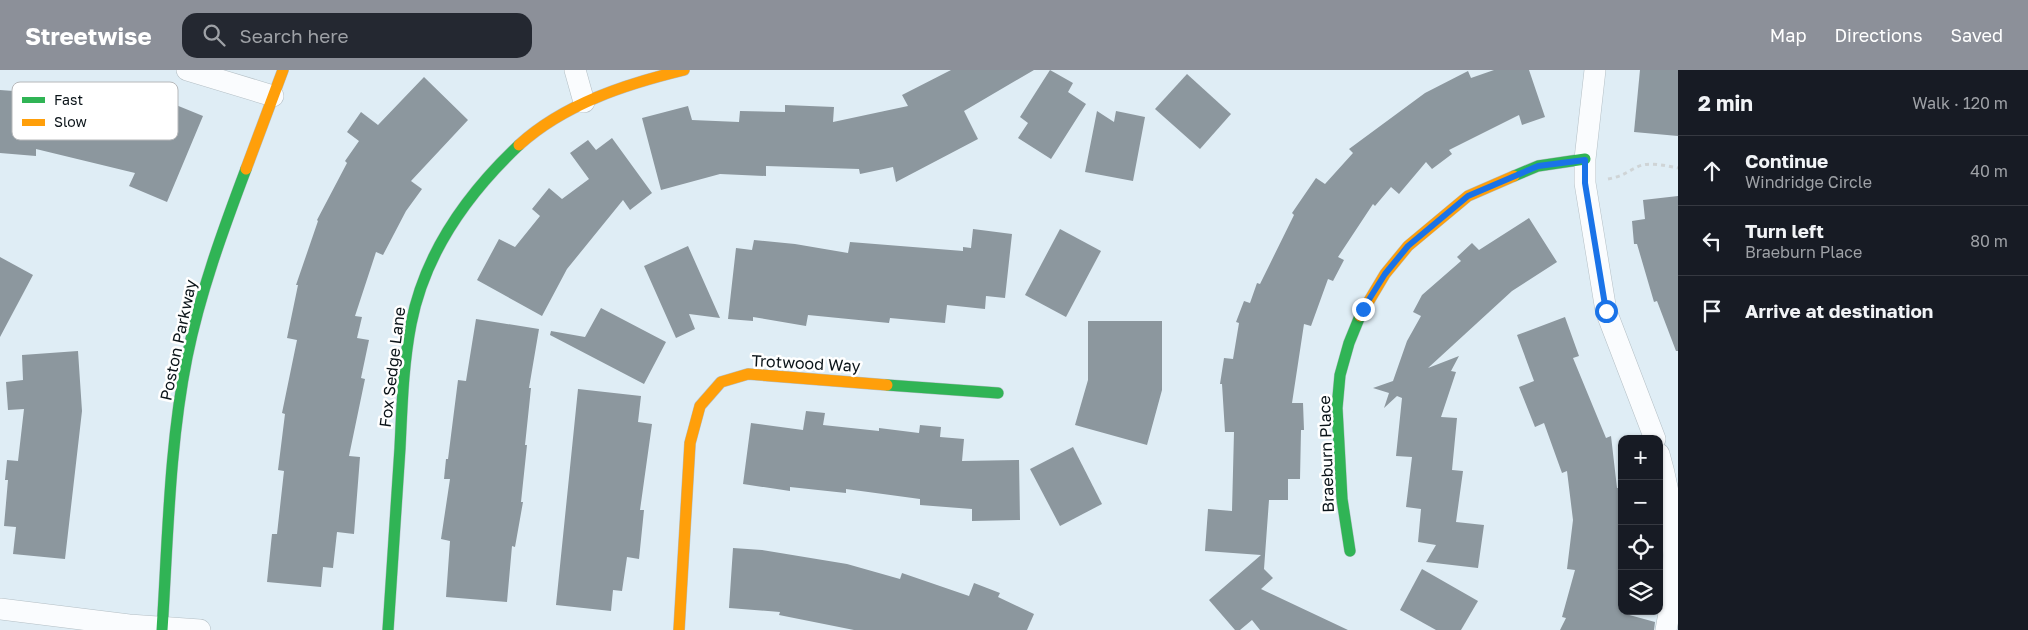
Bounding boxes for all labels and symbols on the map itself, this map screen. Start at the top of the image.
legend [12,82,178,140]
text: Fast [54,91,83,108]
text: Slow [54,113,87,130]
street label: Poston Parkway [155,278,201,402]
route end [1352,298,1375,321]
route start [1595,300,1618,323]
street label: Fox Sedge Lane [375,306,409,428]
street label: Trotwood Way [751,350,861,376]
street label: Braeburn Place [1314,395,1338,513]

